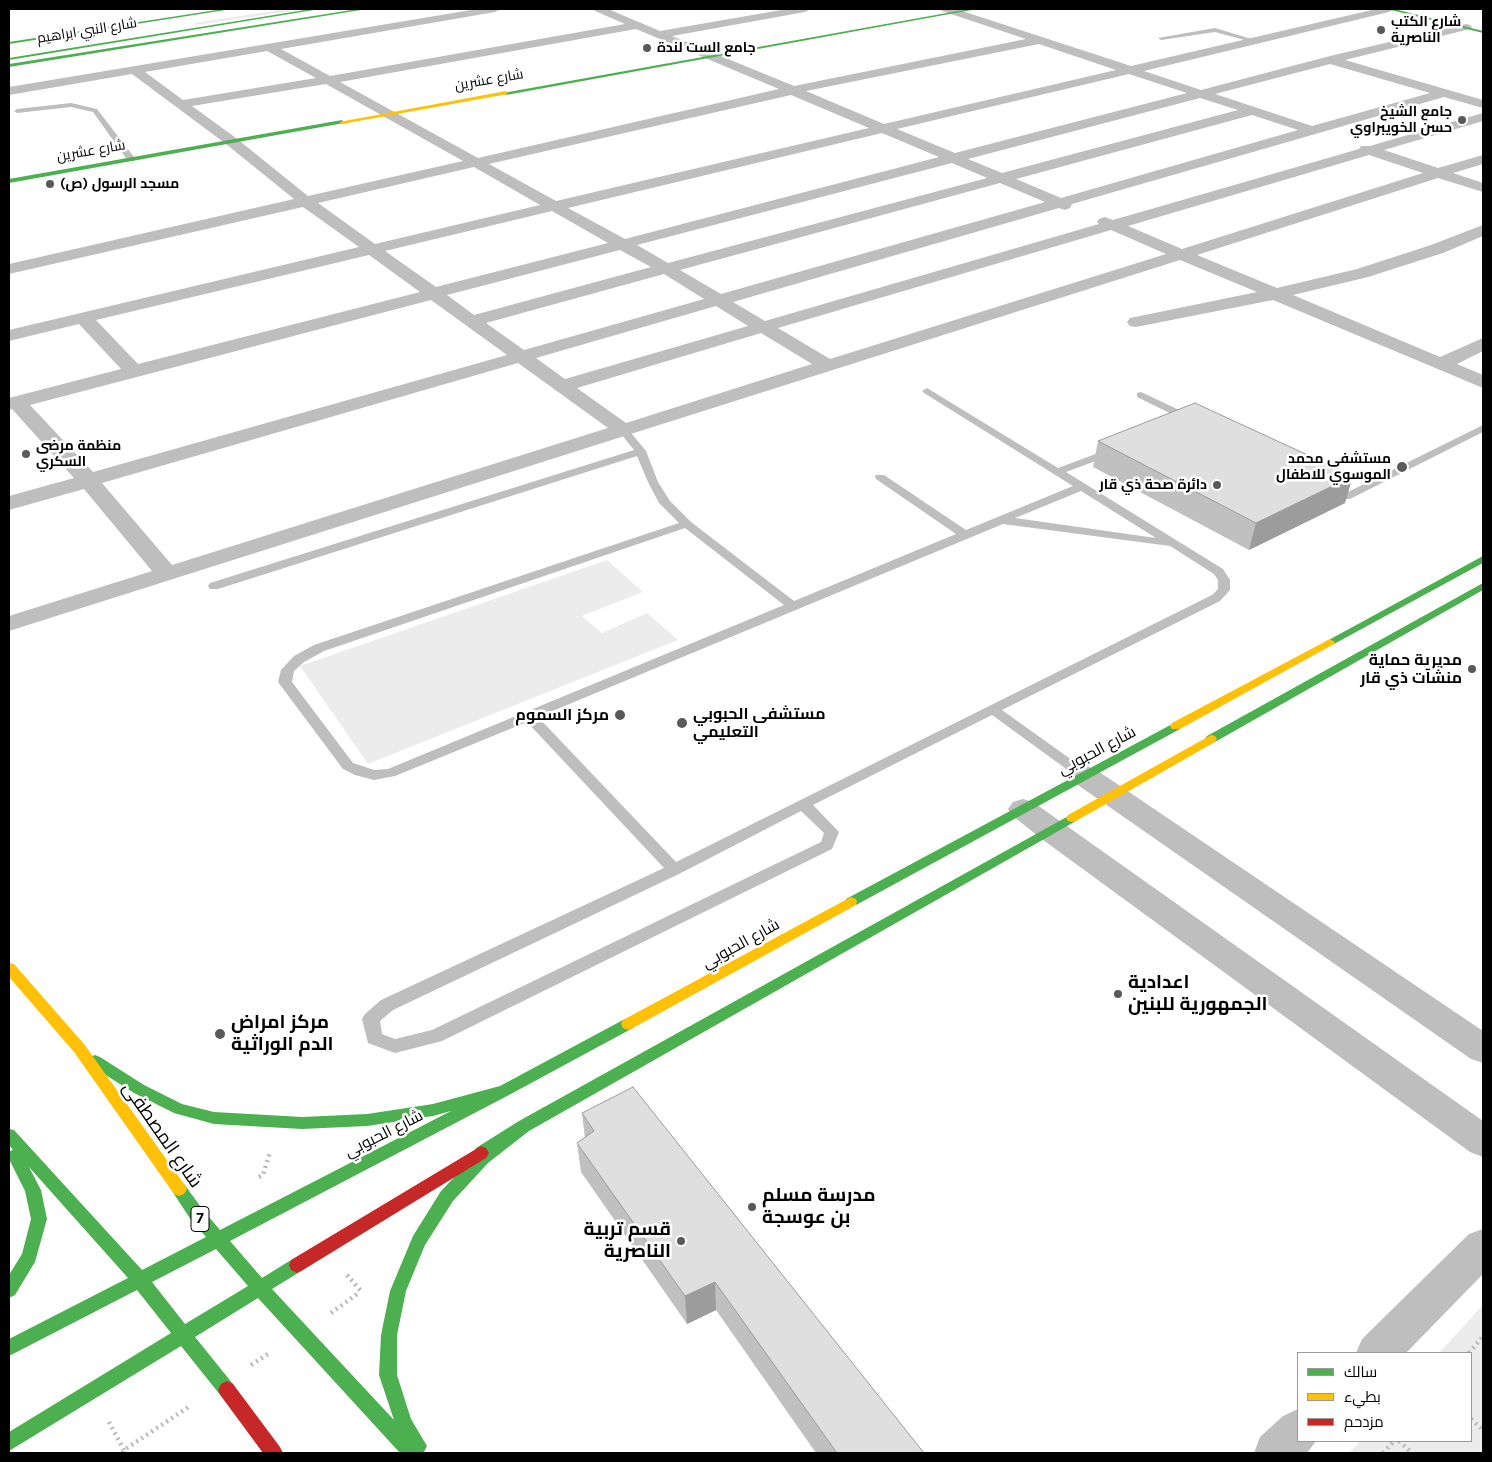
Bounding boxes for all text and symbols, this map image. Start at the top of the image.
place label: شارع الكتب الناصرية [1391,14,1461,46]
street label: شارع النبي ابراهيم [36,15,138,47]
marker: شارع الكتب الناصرية [1375,24,1387,36]
place label: جامع الست لندة [657,40,756,56]
marker: جامع الست لندة [641,42,653,54]
street label: شارع عشرين [453,66,525,94]
place label: جامع الشيخ حسن الخويبراوي [1350,104,1452,136]
marker: جامع الشيخ حسن الخويبراوي [1456,114,1468,126]
street label: شارع عشرين [55,137,127,165]
place label: مسجد الرسول (ص) [60,176,179,192]
marker: مسجد الرسول (ص) [44,178,56,190]
place label: منظمة مرضى السكري [36,438,121,471]
marker: منظمة مرضى السكري [20,448,32,460]
place label: مستشفى محمد الموسوي للاطفال [1276,451,1391,484]
marker: مستشفى محمد الموسوي للاطفال [1395,460,1409,474]
place label: دائرة صحة ذي قار [1099,477,1207,493]
marker: دائرة صحة ذي قار [1211,479,1223,491]
place label: مديرية حماية منشآت ذي قار [1360,650,1462,688]
marker: مديرية حماية منشآت ذي قار [1466,663,1478,675]
place label: مستشفى الحبوبي التعليمي [693,704,826,742]
place label: مركز السموم [515,705,609,725]
marker: مركز السموم [613,708,627,722]
marker: مستشفى الحبوبي التعليمي [675,716,689,730]
street label: شارع الحبوبي [1055,722,1139,780]
street label: شارع الحبوبي [699,915,783,973]
place label: اعدادية الجمهورية للبنين [1128,972,1267,1016]
marker: اعدادية الجمهورية للبنين [1112,988,1124,1000]
place label: مركز امراض الدم الوراثية [231,1012,333,1056]
marker: مركز امراض الدم الوراثية [213,1027,227,1041]
street label: شارع المصطفى [117,1078,207,1192]
street label: شارع الحبوبي [342,1106,426,1162]
place label: مدرسة مسلم بن عوسجة [762,1185,876,1229]
marker: مدرسة مسلم بن عوسجة [746,1201,758,1213]
road number: 7 [191,1206,209,1232]
place label: قسم تربية الناصرية [584,1219,671,1263]
marker: قسم تربية الناصرية [675,1235,687,1247]
legend [1297,1352,1472,1442]
text: سالك [1344,1363,1377,1381]
text: بطيء [1344,1388,1381,1406]
text: مزدحم [1344,1413,1384,1431]

